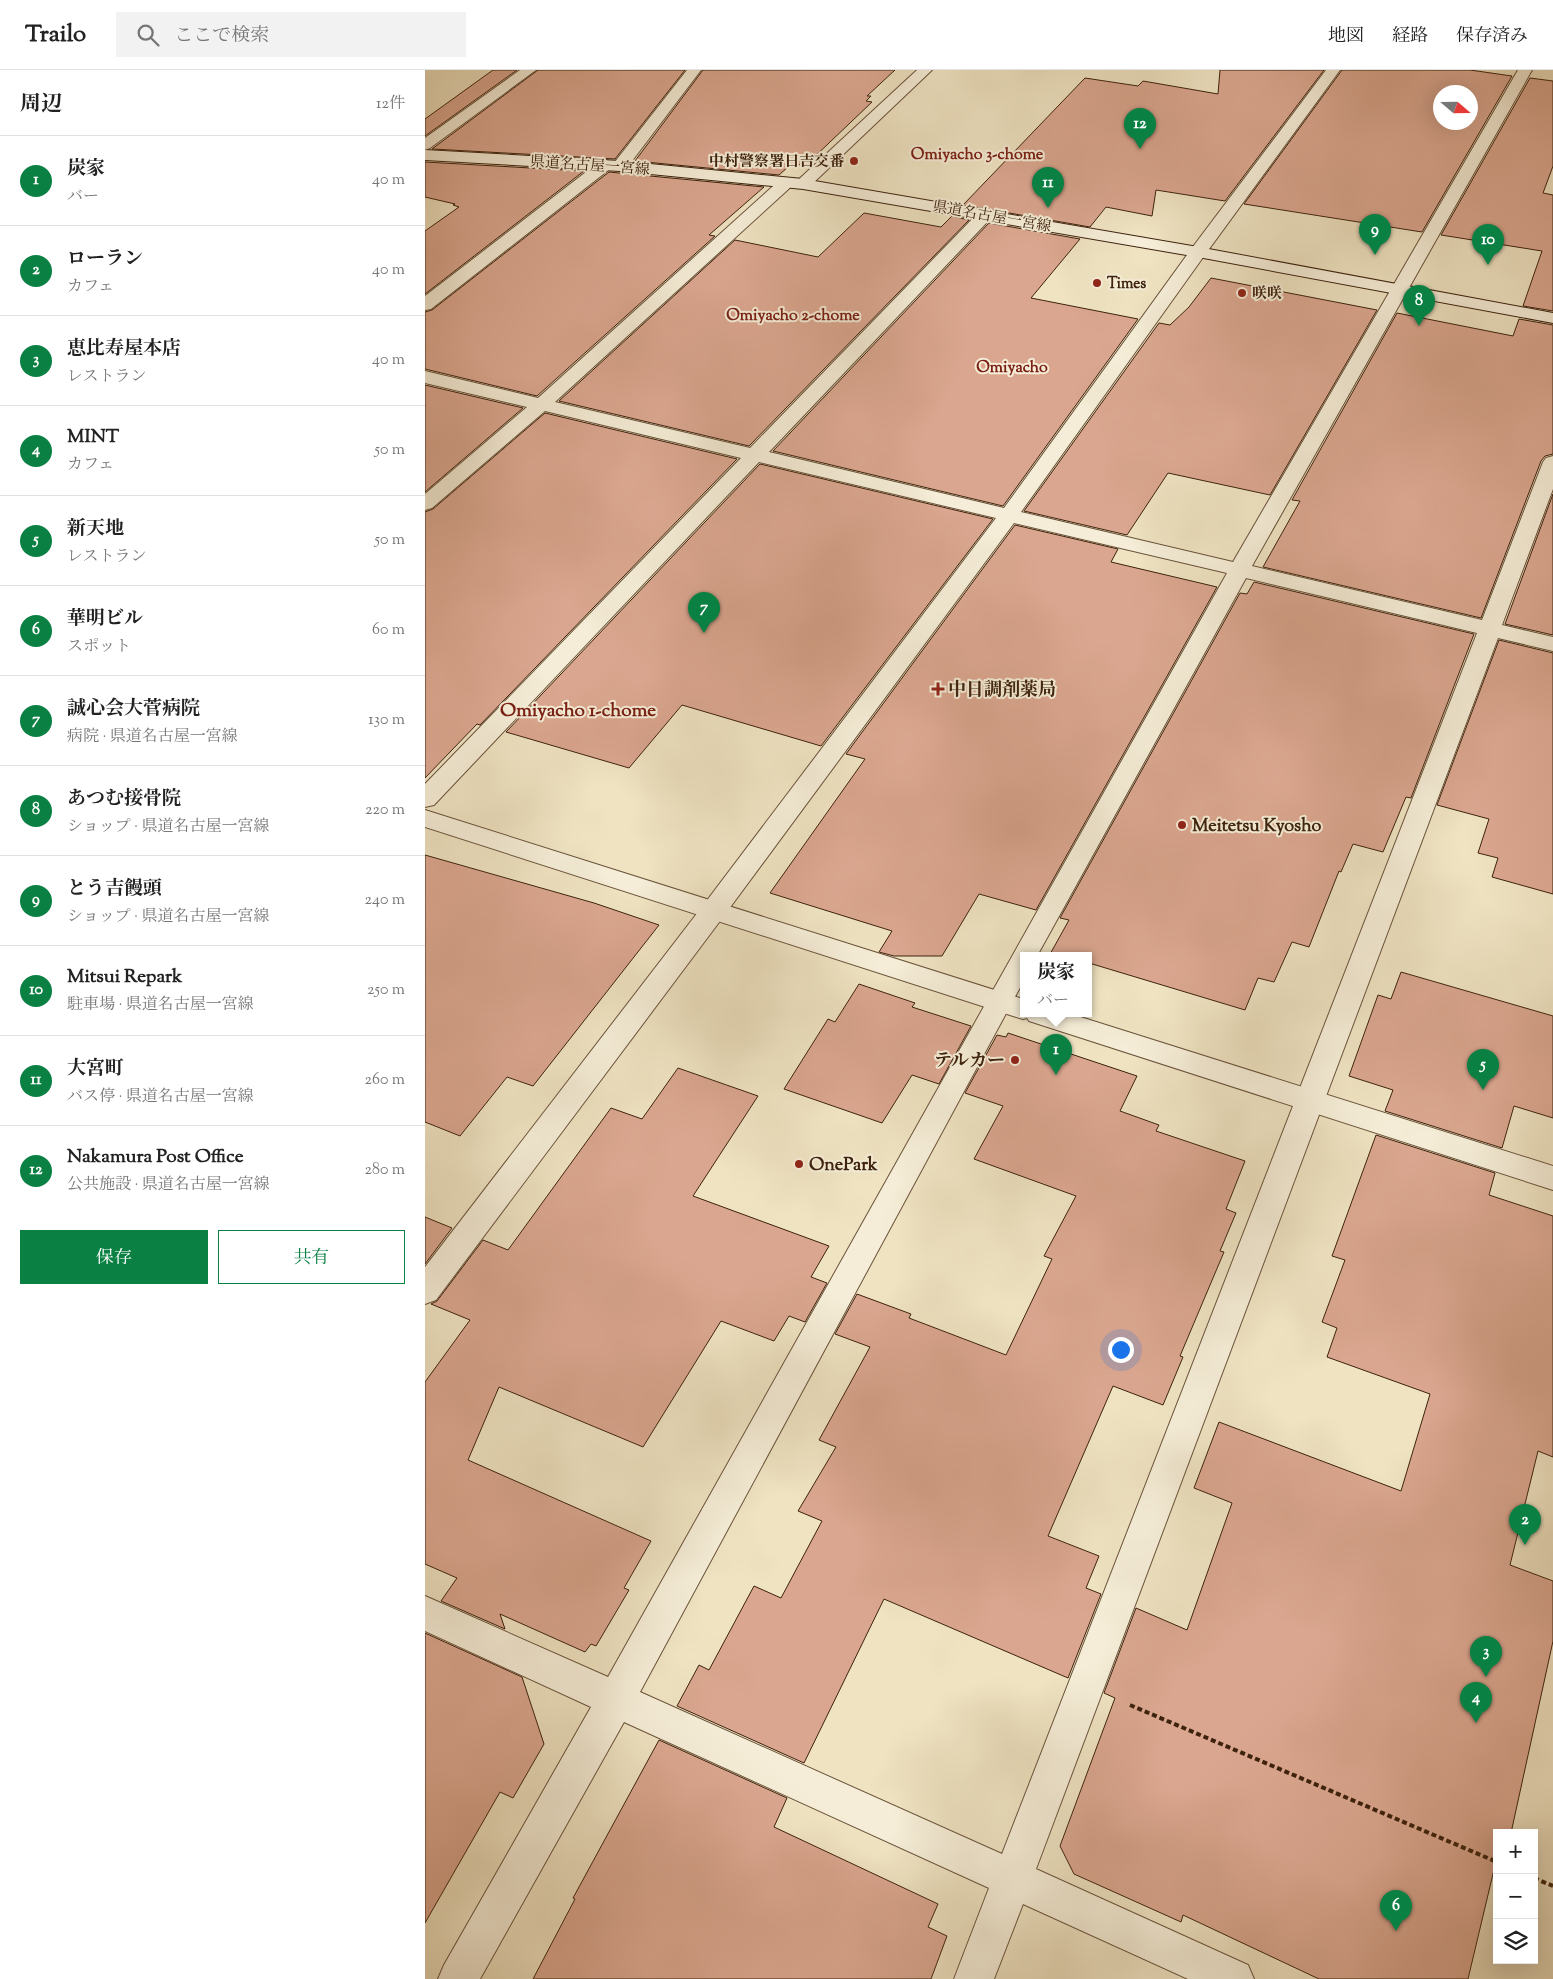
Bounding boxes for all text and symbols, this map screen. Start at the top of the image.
search box [116,12,466,57]
text: Trailo [25,18,86,52]
icon: search [134,21,162,49]
text: ここで検索 [174,23,269,50]
text: 地図 [1328,24,1364,50]
text: 経路 [1392,24,1428,50]
text: 保存済み [1456,24,1528,50]
north arrow [1433,85,1478,130]
text: 周辺 [20,90,62,120]
text: 12件 [376,93,405,116]
pin: 12 [1124,108,1156,149]
district label: Omiyacho 3-chome [911,144,1044,167]
street label: 県道名古屋一宮線 [529,152,650,181]
place label: 中村警察署日吉交番 [709,152,845,173]
marker: 中村警察署日吉交番 [848,155,860,167]
text: 炭家 [67,156,105,183]
pin: 11 [1032,167,1064,208]
text: 1 [33,169,39,192]
text: 40 m [372,169,405,192]
text: バー [67,186,99,209]
street label: 県道名古屋一宮線 [931,197,1053,238]
pin: 9 [1359,214,1391,255]
pin: 10 [1472,224,1504,265]
text: ローラン [67,246,143,273]
text: 2 [32,259,40,282]
text: 40 m [372,259,405,282]
place label: Times [1107,274,1146,295]
text: カフェ [67,276,114,299]
marker: Times [1091,277,1103,289]
place label: 咲咲 [1252,284,1282,305]
pin: 8 [1403,285,1435,326]
marker: 咲咲 [1236,287,1248,299]
district label: Omiyacho 2-chome [726,305,860,328]
text: 恵比寿屋本店 [67,336,181,363]
text: 3 [33,349,39,372]
text: 40 m [372,349,405,372]
district label: Omiyacho [976,357,1048,380]
text: レストラン [67,366,147,389]
text: MINT [67,424,119,451]
text: 4 [32,439,40,462]
text: 50 m [374,439,405,462]
text: カフェ [67,454,114,477]
text: 新天地 [67,516,124,543]
text: 5 [33,529,39,552]
text: 50 m [374,529,405,552]
text: レストラン [67,546,147,569]
pin: 7 [688,592,720,633]
text: 華明ビル [67,606,143,633]
text: 6 [32,619,40,642]
text: 60 m [372,619,405,642]
text: スポット [67,636,131,659]
place label: 中日調剤薬局 [948,678,1056,704]
marker: 中日調剤薬局 [932,683,944,695]
text: 誠心会大菅病院 [67,696,200,723]
district label: Omiyacho 1-chome [500,698,656,725]
text: 7 [32,709,40,732]
text: 130 m [368,709,405,732]
text: 病院 · 県道名古屋一宮線 [67,726,238,749]
text: あつむ接骨院 [67,786,181,813]
text: 8 [32,799,40,822]
text: 220 m [365,799,405,822]
place label: Meitetsu Kyosho [1192,814,1322,840]
text: ショップ · 県道名古屋一宮線 [67,816,270,839]
marker: Meitetsu Kyosho [1176,819,1188,831]
text: とう吉饅頭 [67,876,162,903]
text: 9 [32,889,40,912]
text: 240 m [364,889,405,912]
text: ショップ · 県道名古屋一宮線 [67,906,270,929]
popup [1020,952,1092,1017]
text: 炭家 [1037,960,1075,987]
text: Mitsui Repark [67,964,182,991]
text: 10 [29,979,43,1002]
text: 250 m [367,979,405,1002]
text: バー [1037,990,1069,1013]
text: 駐車場 · 県道名古屋一宮線 [67,994,254,1017]
pin: 1 [1040,1034,1072,1075]
place label: テルカー [934,1049,1005,1075]
pin: 5 [1467,1049,1499,1090]
marker: テルカー [1009,1054,1021,1066]
text: 大宮町 [67,1056,124,1083]
text: 11 [31,1069,41,1092]
text: 260 m [364,1069,405,1092]
text: バス停 · 県道名古屋一宮線 [67,1086,254,1109]
text: Nakamura Post Office [67,1144,244,1171]
place label: OnePark [809,1153,878,1179]
marker: OnePark [793,1158,805,1170]
text: 12 [30,1159,42,1182]
text: 280 m [364,1159,405,1182]
text: 公共施設 · 県道名古屋一宮線 [67,1174,270,1197]
button: 保存 [20,1230,208,1284]
button: 共有 [218,1230,405,1284]
your location [1108,1337,1134,1363]
pin: 2 [1509,1504,1541,1545]
pin: 3 [1470,1636,1502,1677]
pin: 4 [1460,1682,1492,1723]
map controls [1493,1829,1538,1964]
button: + [1493,1829,1538,1874]
button: − [1493,1874,1538,1919]
pin: 6 [1380,1890,1412,1931]
button: layers [1493,1919,1538,1964]

